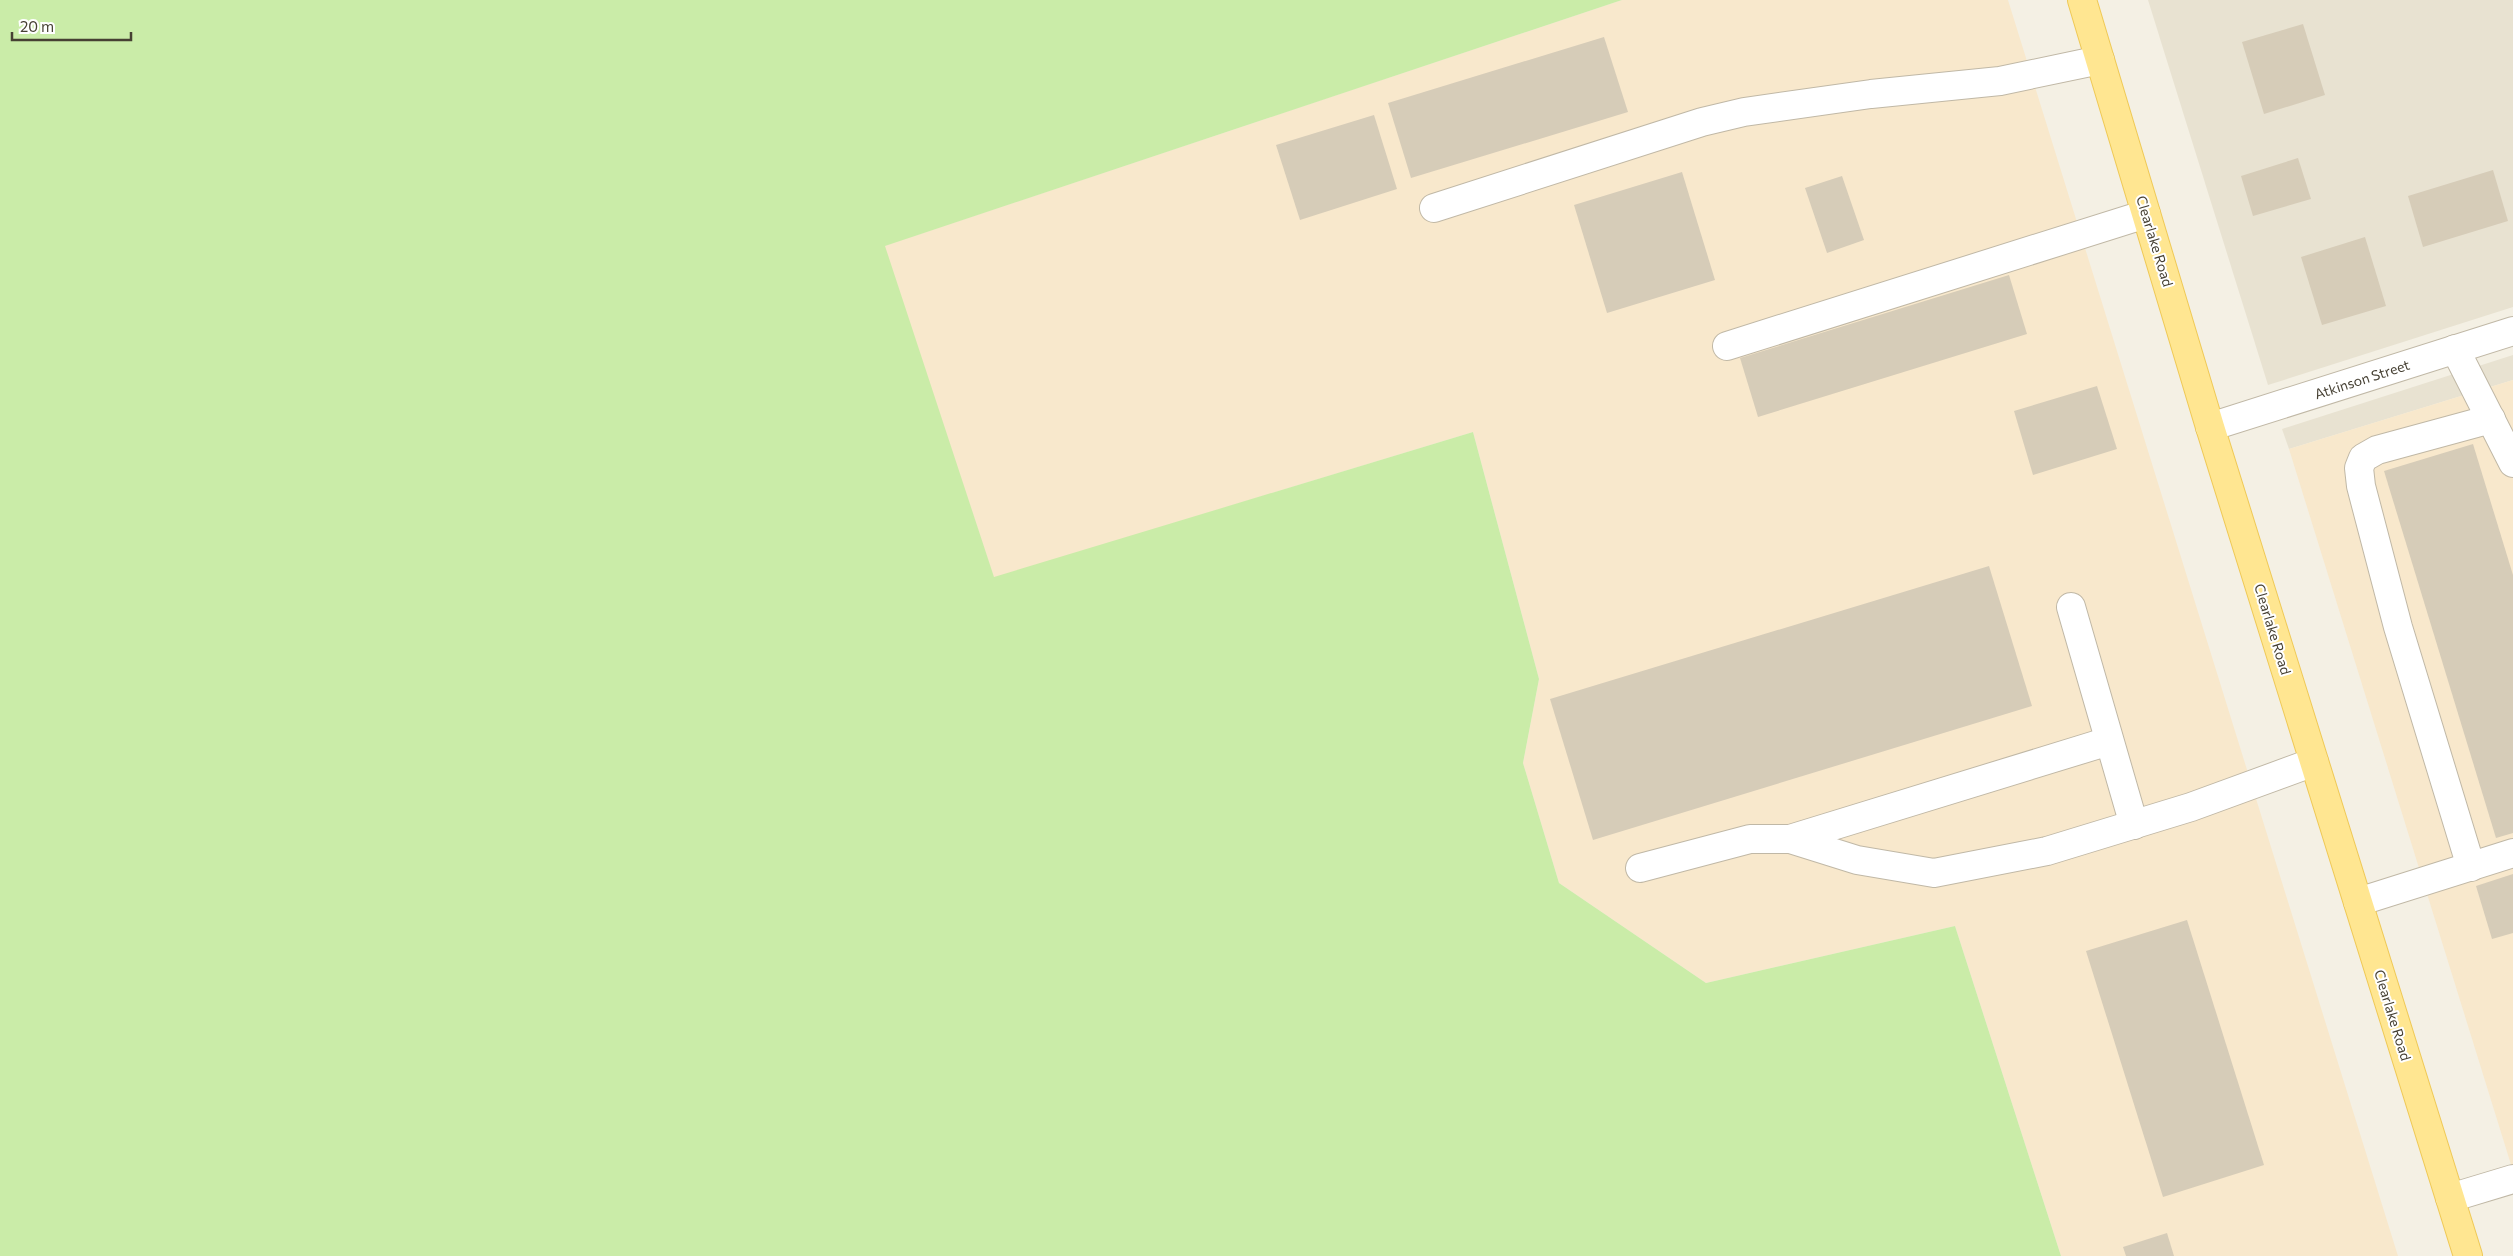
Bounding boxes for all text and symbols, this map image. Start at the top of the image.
scale bar [12,10,131,42]
text: 20 m [20,17,54,35]
street label: Clearlake Road [2133,193,2177,289]
street label: Atkinson Street [2312,356,2412,402]
street label: Clearlake Road [2251,581,2295,677]
street label: Clearlake Road [2371,967,2415,1063]

